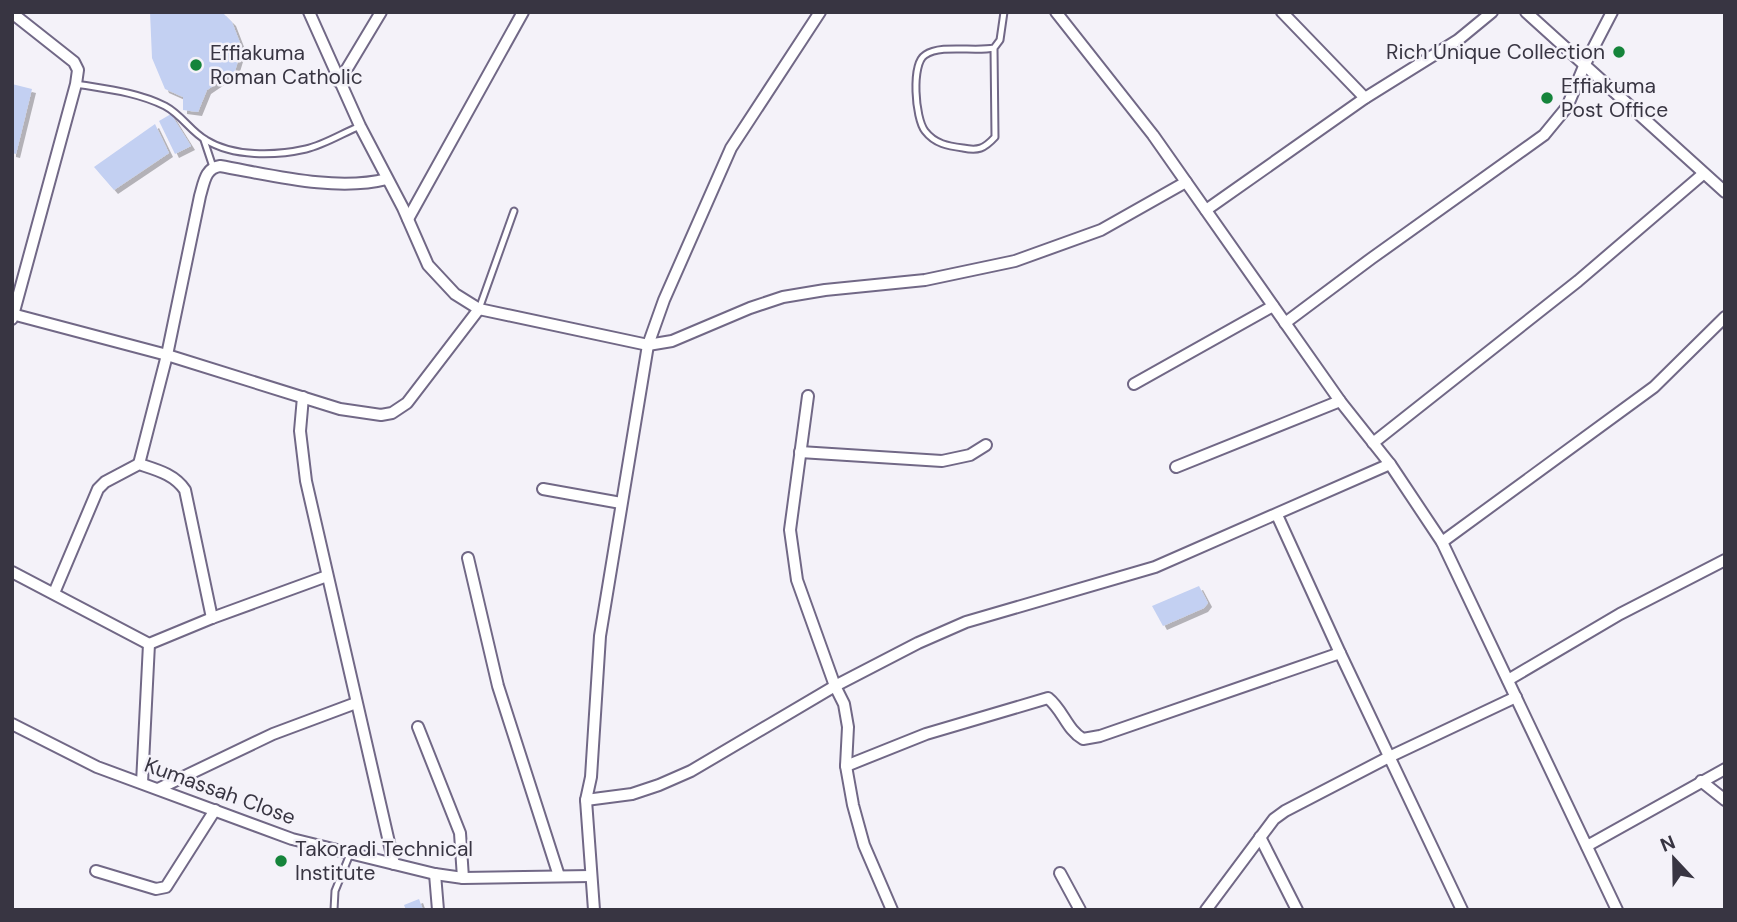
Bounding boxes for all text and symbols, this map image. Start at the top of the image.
place label: Rich Unique Collection [1386,38,1605,66]
place label: Effiakuma Roman Catholic [210,39,363,91]
marker: Rich Unique Collection [1611,44,1627,60]
marker: Effiakuma Roman Catholic [188,57,204,73]
place label: Effiakuma Post Office [1561,72,1668,124]
marker: Effiakuma Post Office [1539,90,1555,106]
street label: Kumassah Close [141,751,300,831]
north arrow [1639,824,1709,894]
text: N [1657,830,1679,858]
place label: Takoradi Technical Institute [295,835,473,887]
marker: Takoradi Technical Institute [273,853,289,869]

